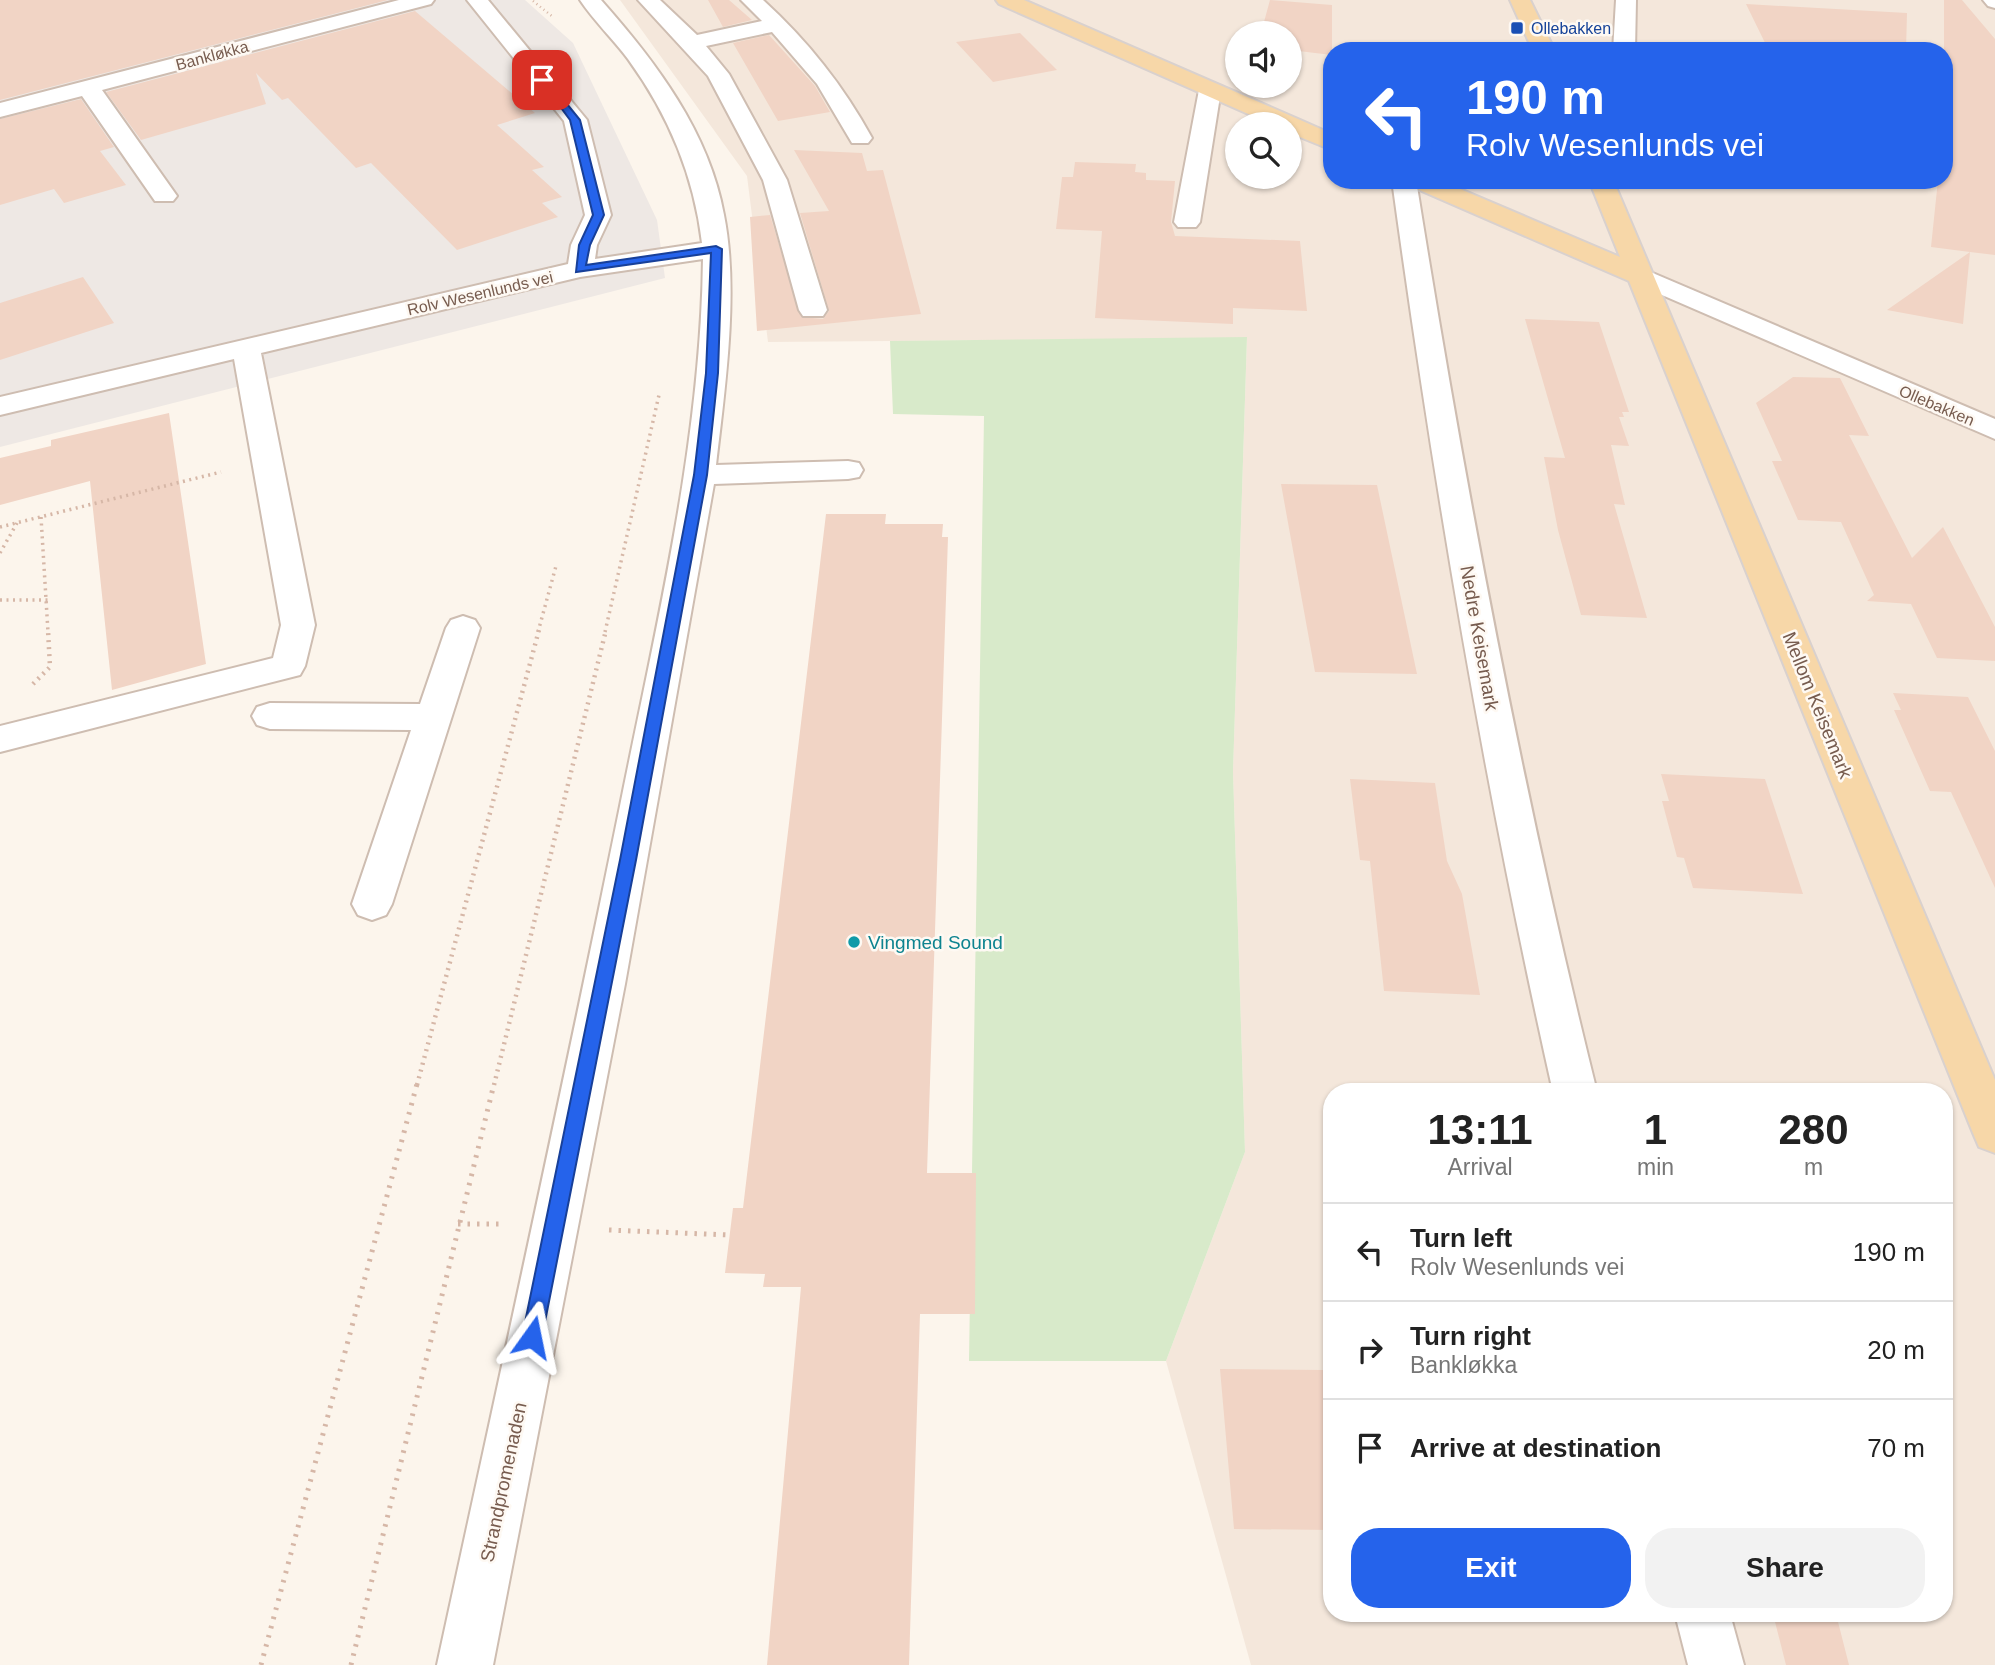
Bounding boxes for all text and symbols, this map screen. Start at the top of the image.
marker: Ollebakken [1509,20,1525,36]
place label: Ollebakken [1531,20,1611,37]
map controls [1225,21,1302,189]
button: sound [1225,21,1302,98]
street label: Bankløkka [174,38,250,73]
pin [512,50,572,110]
icon: arrive [523,61,561,99]
icon: left [1351,70,1442,161]
text: 190 m [1466,70,1605,124]
button: search [1225,112,1302,189]
text: Rolv Wesenlunds vei [1466,127,1764,163]
street label: Rolv Wesenlunds vei [406,268,555,319]
street label: Ollebakken [1897,382,1977,429]
street label: Nedre Keisemark [1456,564,1503,713]
street label: Mellom Keisemark [1779,629,1857,782]
place label: Vingmed Sound [868,932,1003,953]
marker: Vingmed Sound [846,934,862,950]
text: 13:11 [1427,1106,1533,1153]
text: 1 [1644,1106,1667,1153]
text: 280 [1778,1106,1849,1153]
text: Arrival [1447,1154,1513,1180]
text: min [1637,1154,1674,1180]
text: m [1804,1154,1823,1180]
text: Turn left [1410,1223,1512,1253]
icon: left [1351,1233,1389,1271]
text: 190 m [1853,1237,1925,1267]
text: Rolv Wesenlunds vei [1410,1254,1624,1280]
position arrow [495,1300,569,1374]
text: Turn right [1410,1321,1531,1351]
icon: right [1351,1331,1389,1369]
text: 20 m [1867,1335,1925,1365]
text: Bankløkka [1410,1352,1517,1378]
street label: Strandpromenaden [476,1400,531,1564]
icon: arrive [1351,1429,1389,1467]
text: Arrive at destination [1410,1433,1661,1463]
text: 70 m [1867,1433,1925,1463]
button: Exit [1351,1528,1631,1608]
button: Share [1645,1528,1925,1608]

